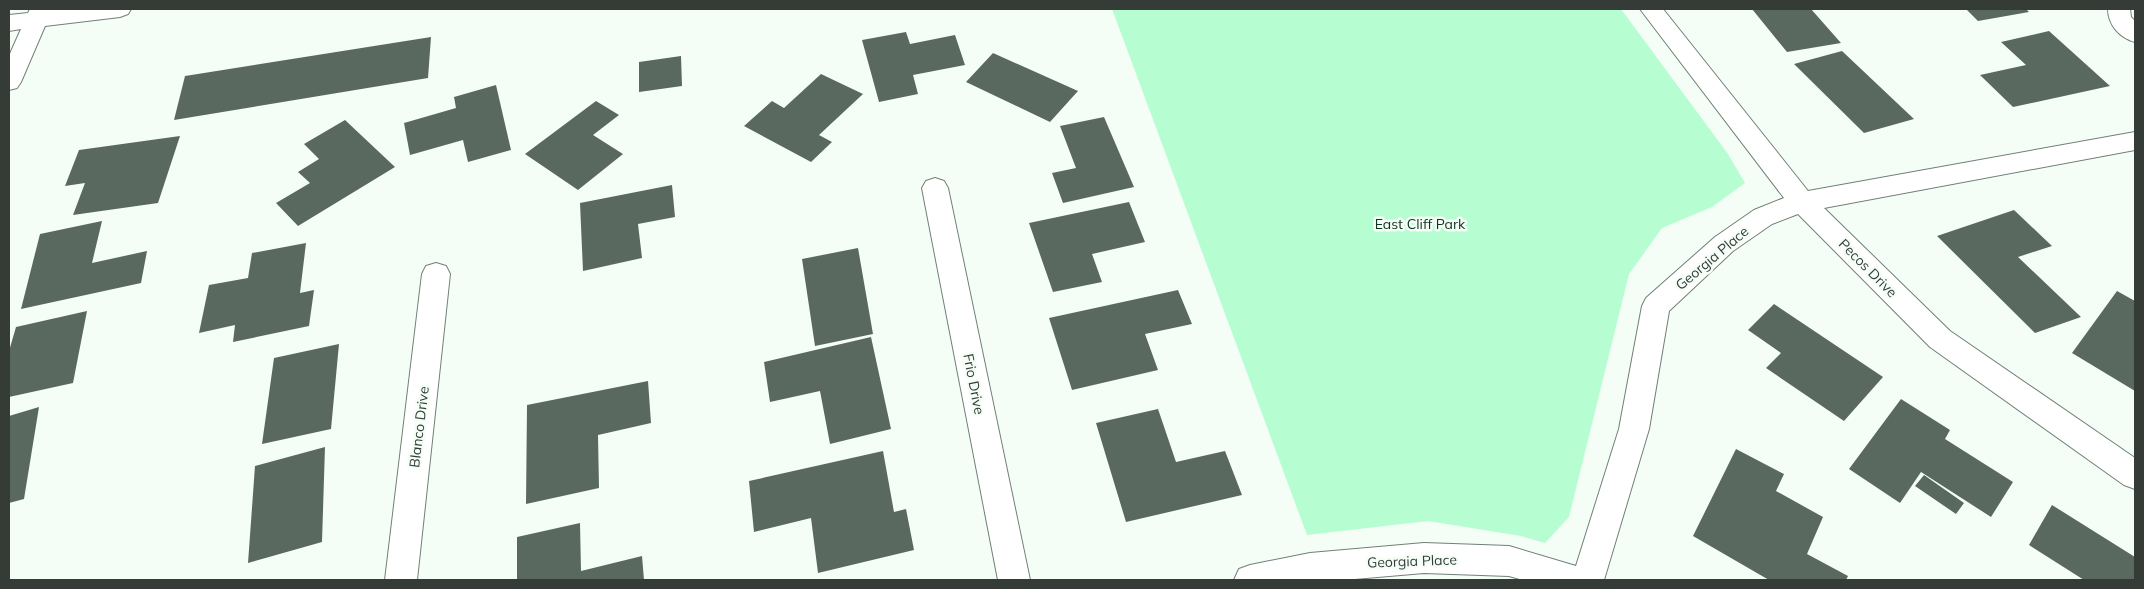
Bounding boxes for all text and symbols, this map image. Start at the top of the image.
park label: East Cliff Park [1375,215,1466,233]
street label: Georgia Place [1672,222,1752,294]
street label: Pecos Drive [1835,235,1901,301]
street label: Frio Drive [959,352,989,416]
street label: Blanco Drive [405,385,433,469]
street label: Georgia Place [1367,550,1457,572]

